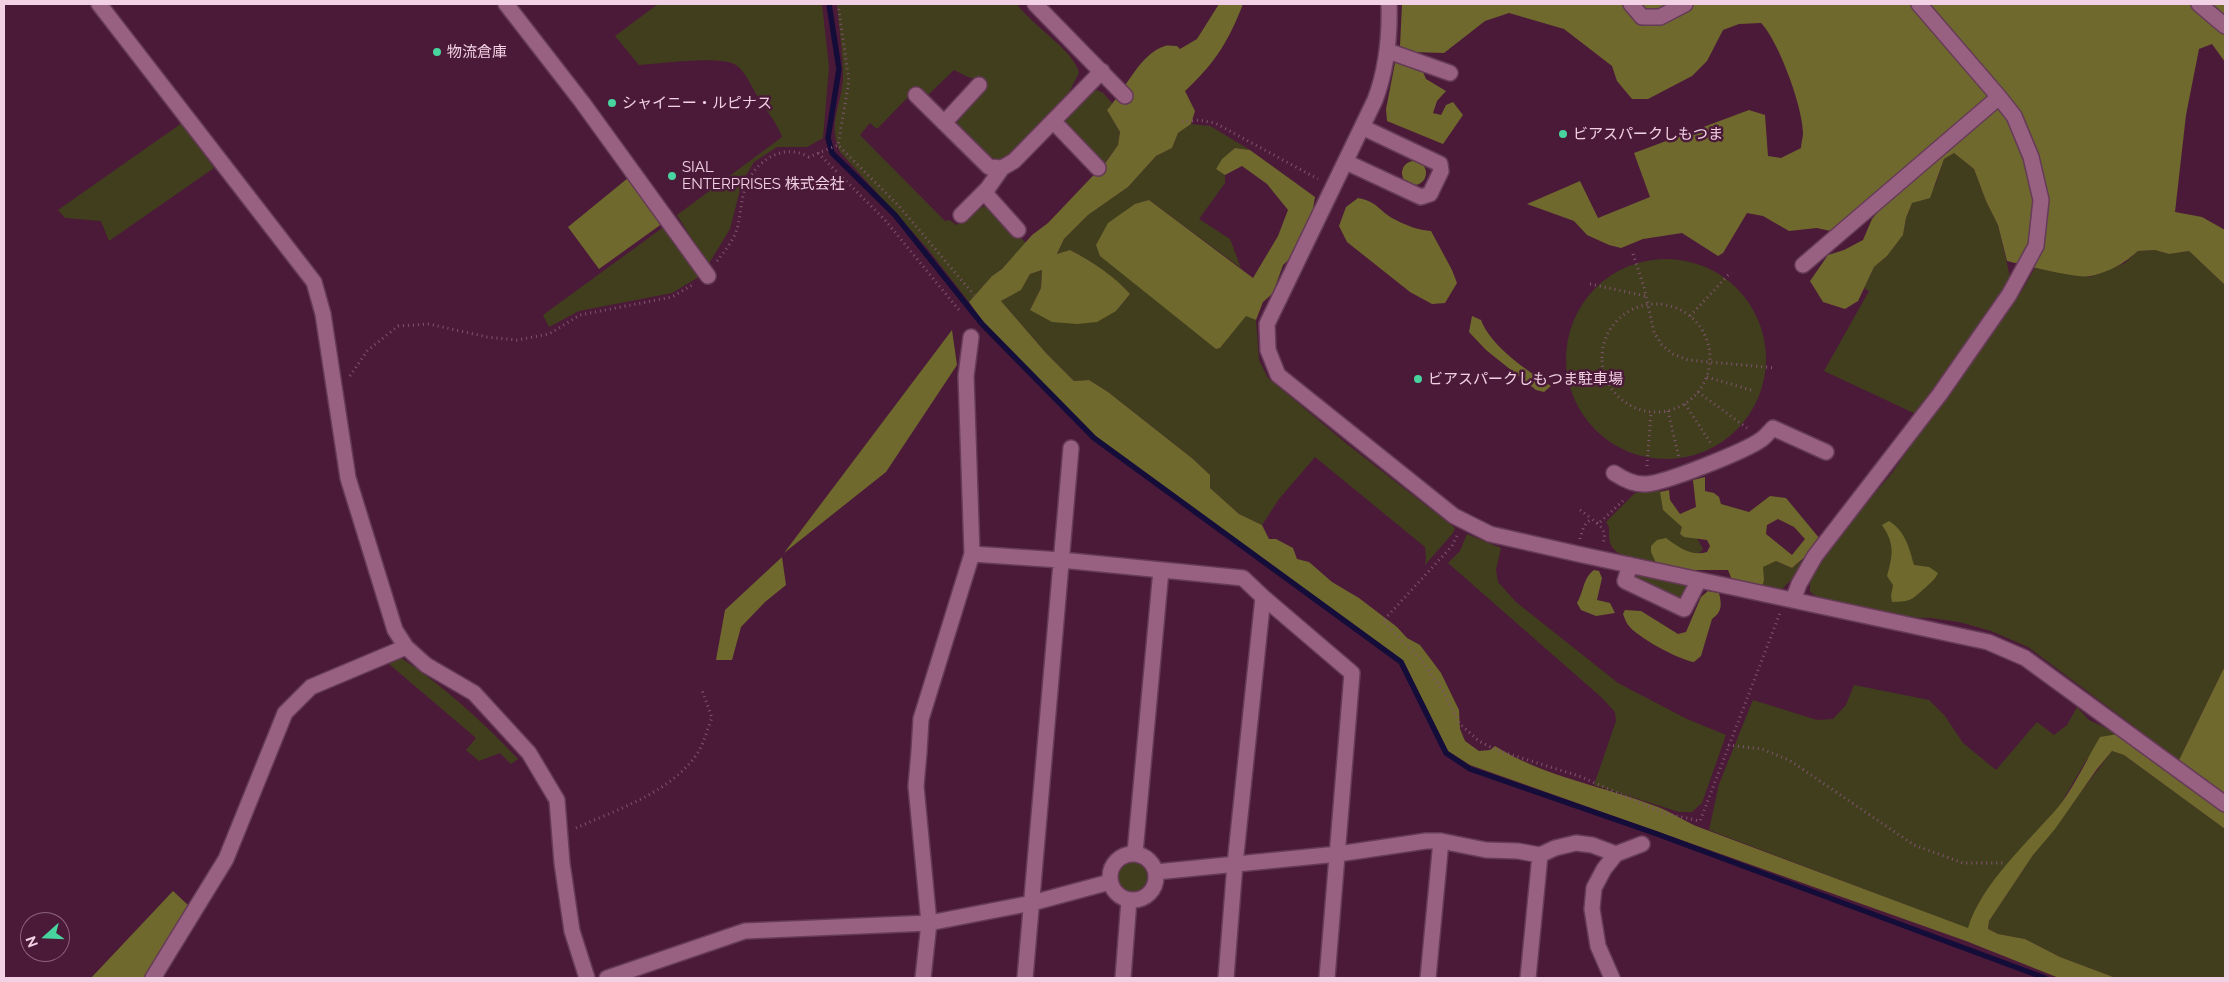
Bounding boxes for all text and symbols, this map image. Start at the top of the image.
place label: 物流倉庫 [447,43,507,61]
marker: 物流倉庫 [431,46,443,58]
place label: シャイニー・ルピナス [622,94,772,112]
marker: シャイニー・ルピナス [606,97,618,109]
place label: ビアスパークしもつま [1573,125,1723,143]
marker: ビアスパークしもつま [1557,128,1569,140]
place label: SIAL ENTERPRISES 株式会社 [682,158,845,193]
marker: SIAL ENTERPRISES 株式会社 [666,170,678,182]
place label: ビアスパークしもつま駐車場 [1428,370,1623,388]
marker: ビアスパークしもつま駐車場 [1412,373,1424,385]
north arrow [20,912,70,962]
text: N [22,934,41,950]

